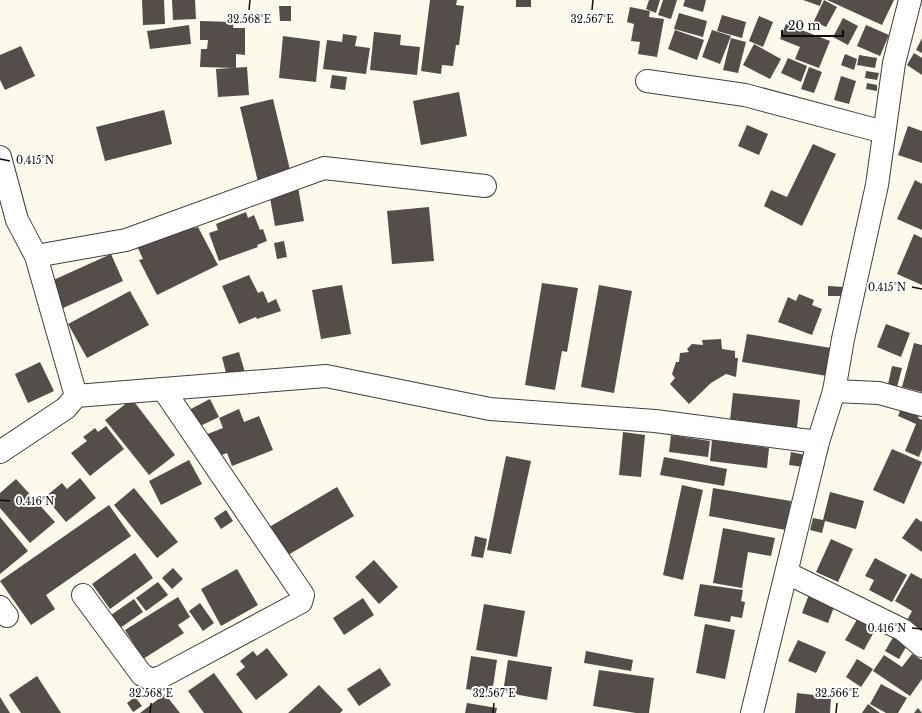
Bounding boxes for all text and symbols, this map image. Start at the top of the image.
scale bar [782,12,843,38]
text: 32.568°E [227,13,271,26]
text: 32.567°E [571,13,613,26]
text: 20 m [788,18,820,33]
text: 0.415°N [16,154,54,167]
text: 0.415°N [868,281,906,294]
text: 0.416°N [16,495,54,508]
text: 0.416°N [868,622,906,635]
text: 32.568°E [129,687,173,700]
text: 32.567°E [473,687,515,700]
text: 32.566°E [815,687,859,700]

